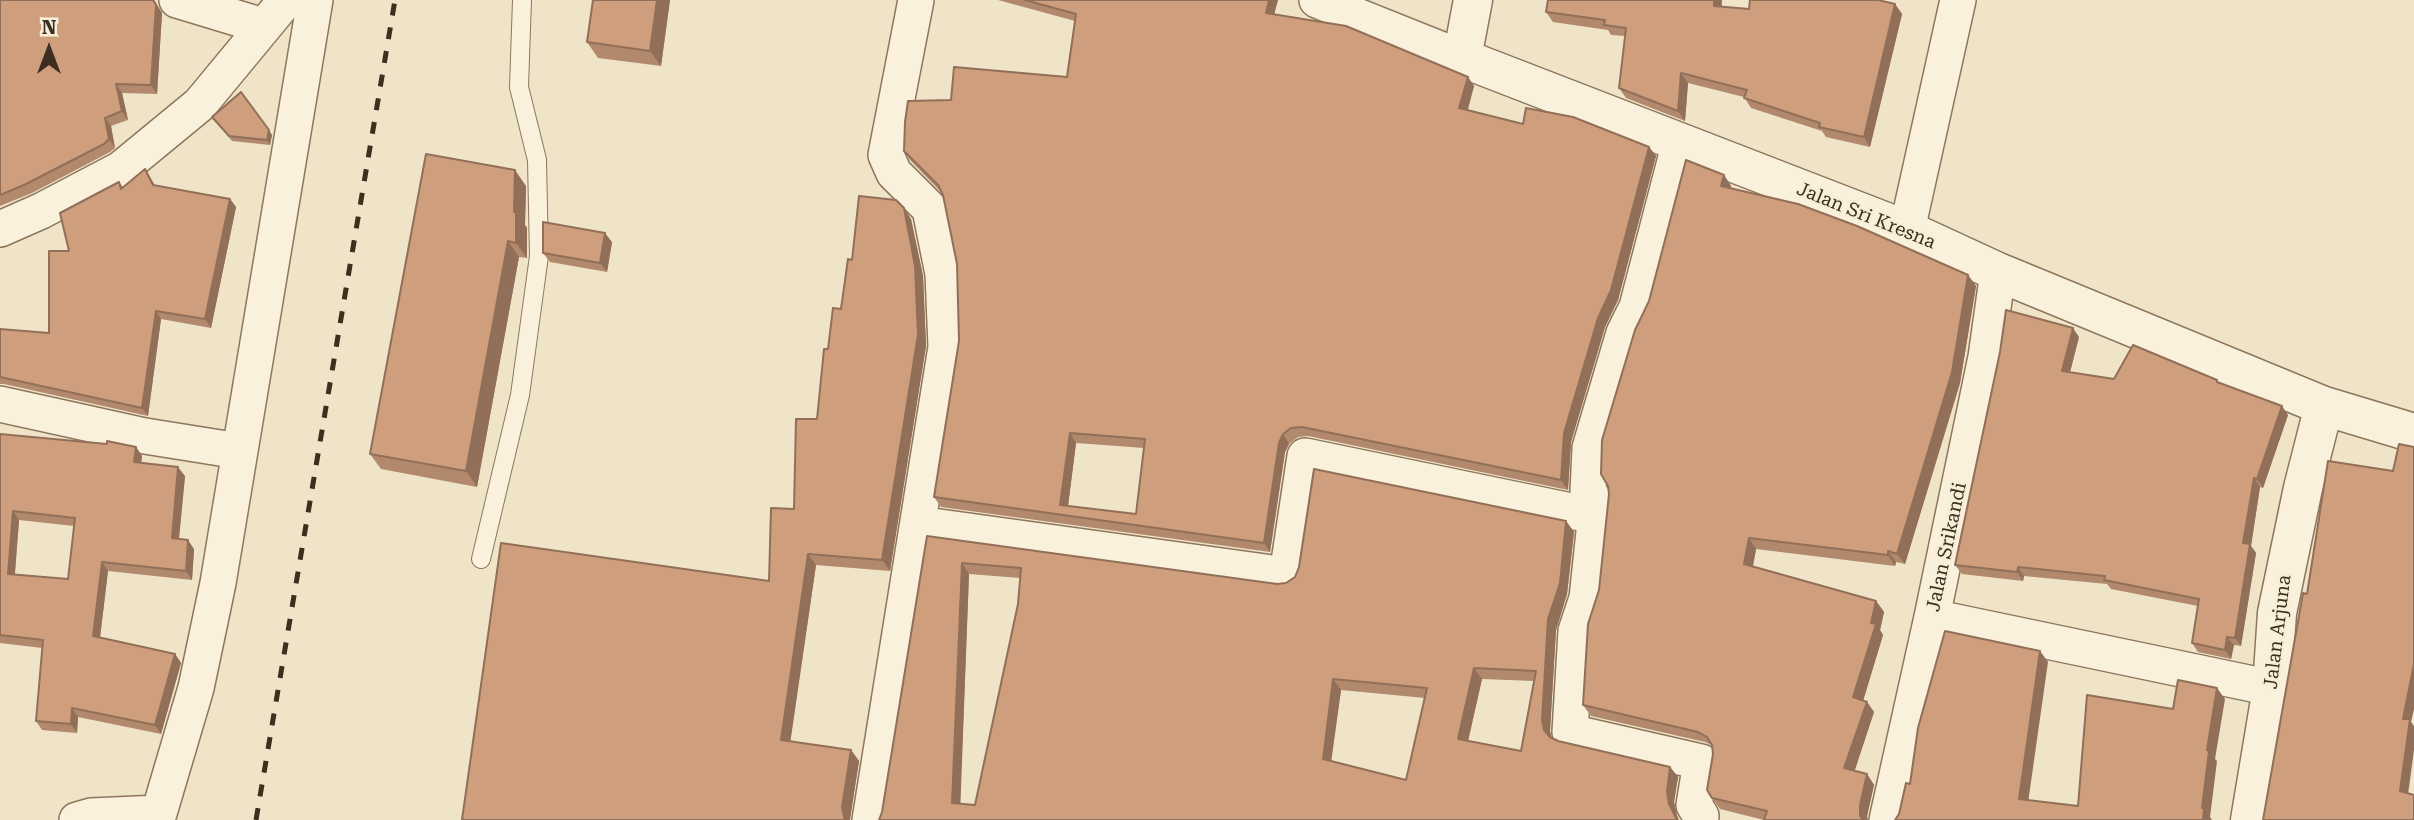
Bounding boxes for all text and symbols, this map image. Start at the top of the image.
north arrow [14,14,84,84]
text: N [42,16,56,39]
street label: Jalan Sri Kresna [1793,178,1939,254]
street label: Jalan Srikandi [1922,480,1972,614]
street label: Jalan Arjuna [2260,574,2296,690]

